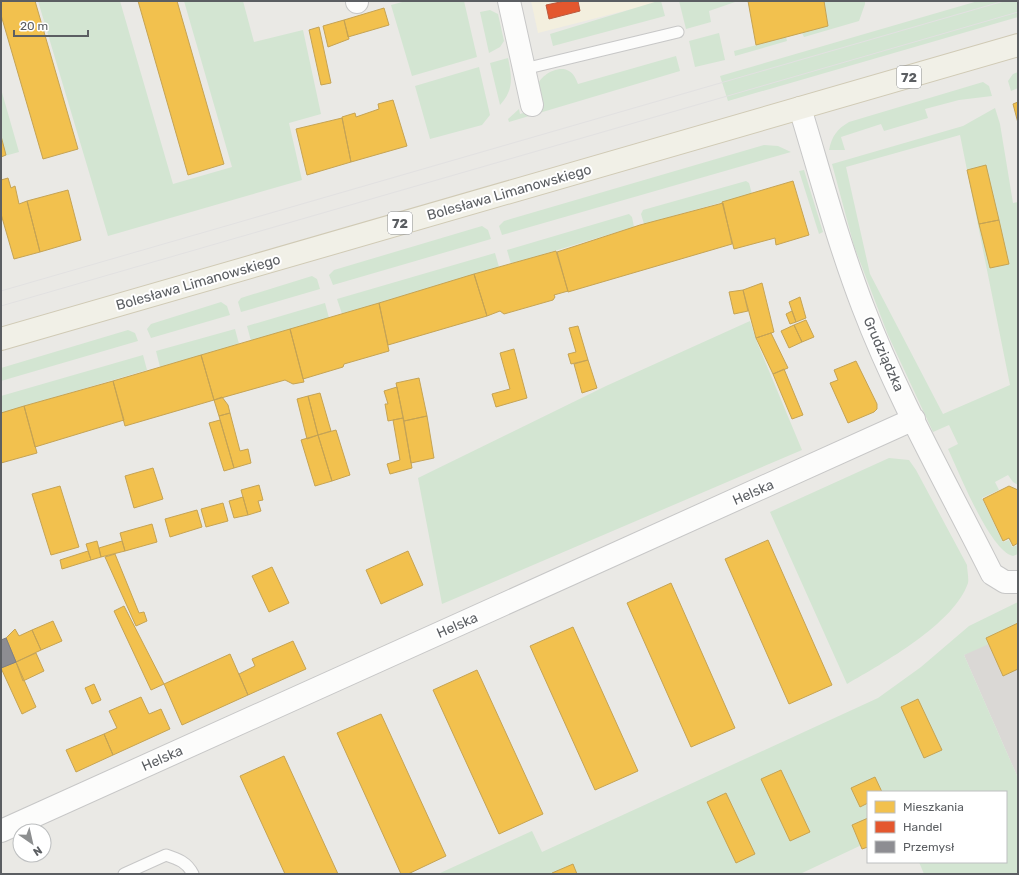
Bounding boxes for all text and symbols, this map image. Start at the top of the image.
scale bar [14,12,88,38]
text: 20 m [20,19,48,33]
road number: 72 [897,66,921,88]
street label: Bolesława Limanowskiego [425,161,593,224]
road number: 72 [388,212,412,234]
street label: Bolesława Limanowskiego [114,251,282,314]
street label: Grudziądzka [859,314,908,394]
street label: Helska [730,476,776,509]
street label: Helska [434,609,480,642]
street label: Helska [139,742,185,775]
legend [867,791,1007,863]
text: Mieszkania [903,800,964,814]
text: Handel [903,820,942,834]
north arrow [12,823,52,863]
text: Przemysł [903,840,955,854]
text: N [30,843,44,859]

